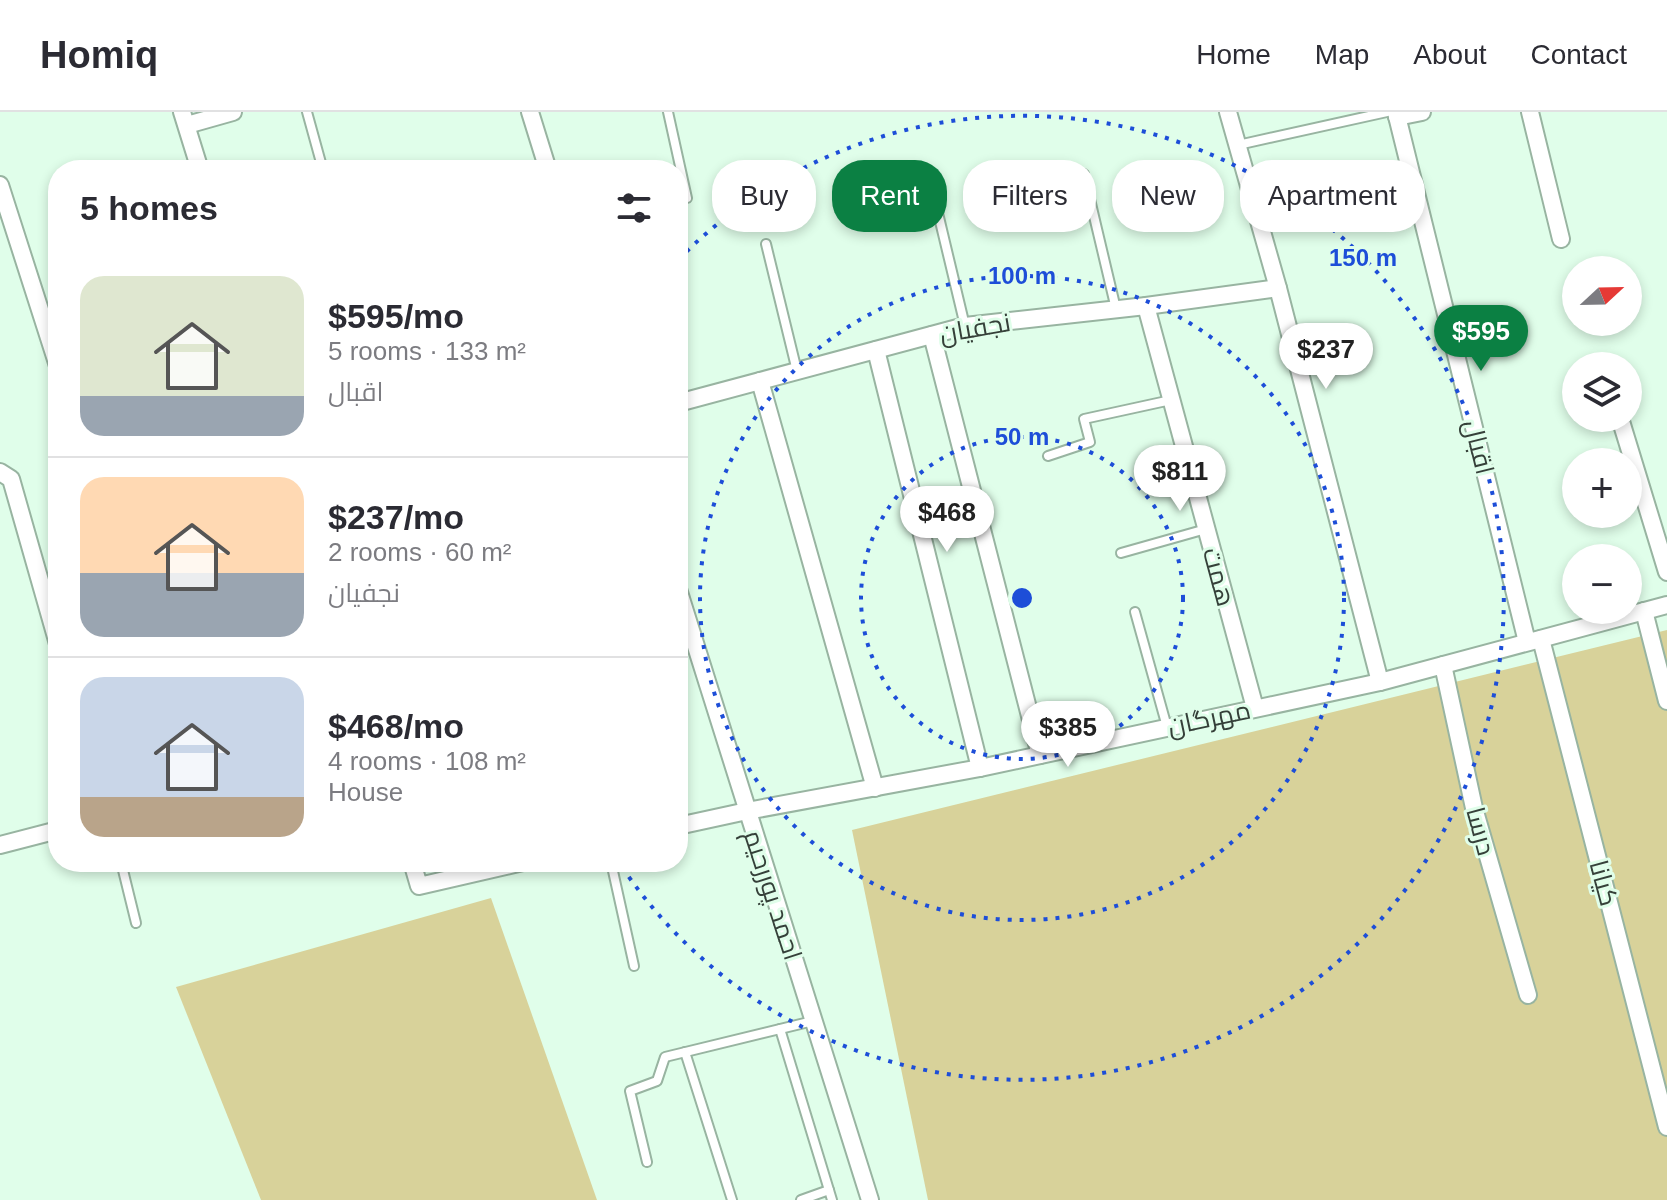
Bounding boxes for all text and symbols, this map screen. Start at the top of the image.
text: Homiq [40,34,158,76]
text: Home [1196,39,1271,70]
text: Map [1315,39,1369,70]
text: About [1413,39,1487,70]
text: Contact [1531,39,1627,70]
chip: Buy [712,160,816,232]
chip: Rent [832,160,947,232]
chip: Filters [963,160,1096,232]
chip: New [1112,160,1224,232]
chip: Apartment [1240,160,1425,232]
icon: filters [612,186,656,230]
text: 5 homes [80,189,218,227]
text: 150 m [1329,244,1397,271]
north arrow [1562,256,1642,336]
map controls [1562,256,1642,624]
text: 100 m [988,262,1056,289]
text: $595/mo [328,297,464,335]
pin: $595 [1434,305,1528,373]
street label: نجفیان [937,307,1013,349]
icon: home [144,308,240,404]
text: $595 [1452,316,1510,346]
pin: $237 [1279,323,1373,391]
text: $237 [1297,334,1355,364]
text: 5 rooms · 133 m² [328,336,526,366]
button: layers [1562,352,1642,432]
text: اقبال [328,377,383,407]
street label: اقبال [1458,416,1500,478]
text: 50 m [995,423,1049,450]
pin: $811 [1133,445,1227,513]
button: + [1562,448,1642,528]
text: $811 [1152,456,1208,486]
pin: $468 [900,486,994,554]
text: $468 [918,497,976,527]
text: $237/mo [328,498,464,536]
icon: home [144,509,240,605]
text: 2 rooms · 60 m² [328,537,512,567]
street label: همت [1197,544,1241,610]
button: − [1562,544,1642,624]
text: نجفیان [328,578,400,608]
centre of rings [1008,584,1036,612]
street label: مهرگان [1165,695,1254,742]
pin: $385 [1021,701,1115,769]
text: $468/mo [328,707,464,745]
icon: home [144,709,240,805]
text: $385 [1039,712,1097,742]
text: 4 rooms · 108 m² [328,746,526,776]
text: House [328,777,403,807]
street label: درسا [1460,804,1502,858]
street label: احمد پوررحیم [735,826,808,965]
street label: کیانا [1584,857,1624,909]

